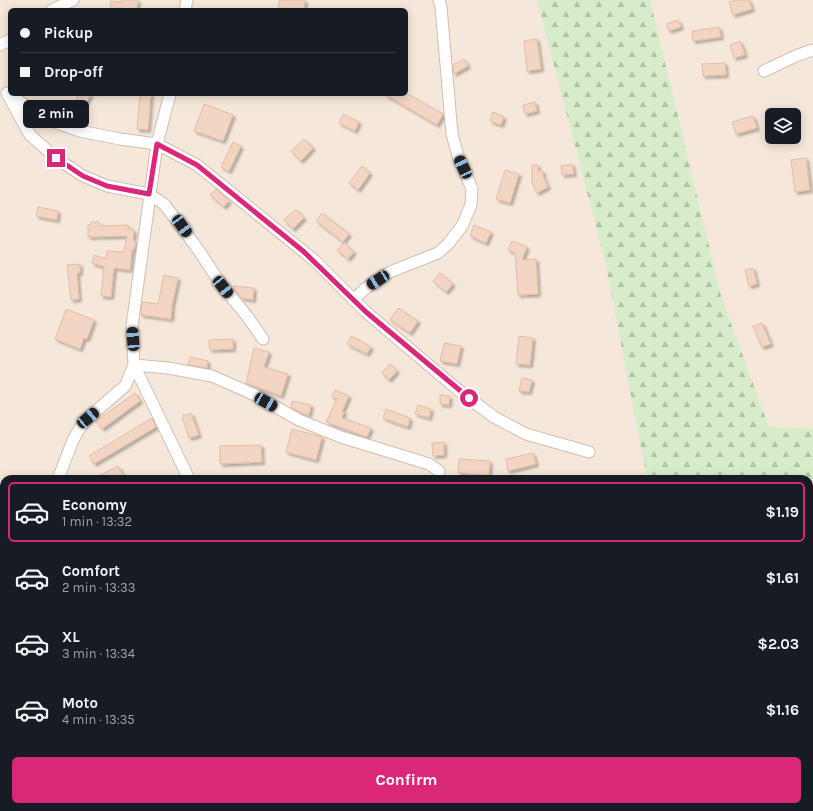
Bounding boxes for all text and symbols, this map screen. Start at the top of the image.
text: Pickup [44,24,93,42]
text: Drop-off [44,63,103,81]
callout: 2 min [23,100,89,128]
text: 2 min [38,106,74,121]
map controls [765,108,801,144]
button: layers [765,108,801,144]
route end [47,149,65,167]
car [452,154,474,180]
car [170,213,194,239]
car [365,268,391,292]
car [211,274,235,300]
car [126,327,140,351]
route start [460,389,478,407]
car [253,391,279,413]
car [75,406,101,430]
icon: car [14,494,50,530]
text: Economy [62,496,127,514]
text: $1.19 [766,503,799,521]
text: 1 min · 13:32 [62,514,132,529]
icon: car [14,560,50,596]
text: Comfort [62,562,120,580]
text: $1.61 [766,569,799,587]
text: 2 min · 13:33 [62,580,135,595]
icon: car [14,626,50,662]
text: XL [62,628,80,646]
text: $2.03 [758,635,799,653]
text: 3 min · 13:34 [62,646,135,661]
icon: car [14,692,50,728]
text: Moto [62,694,98,712]
text: $1.16 [766,701,799,719]
text: 4 min · 13:35 [62,712,135,727]
button: Confirm [12,757,801,803]

